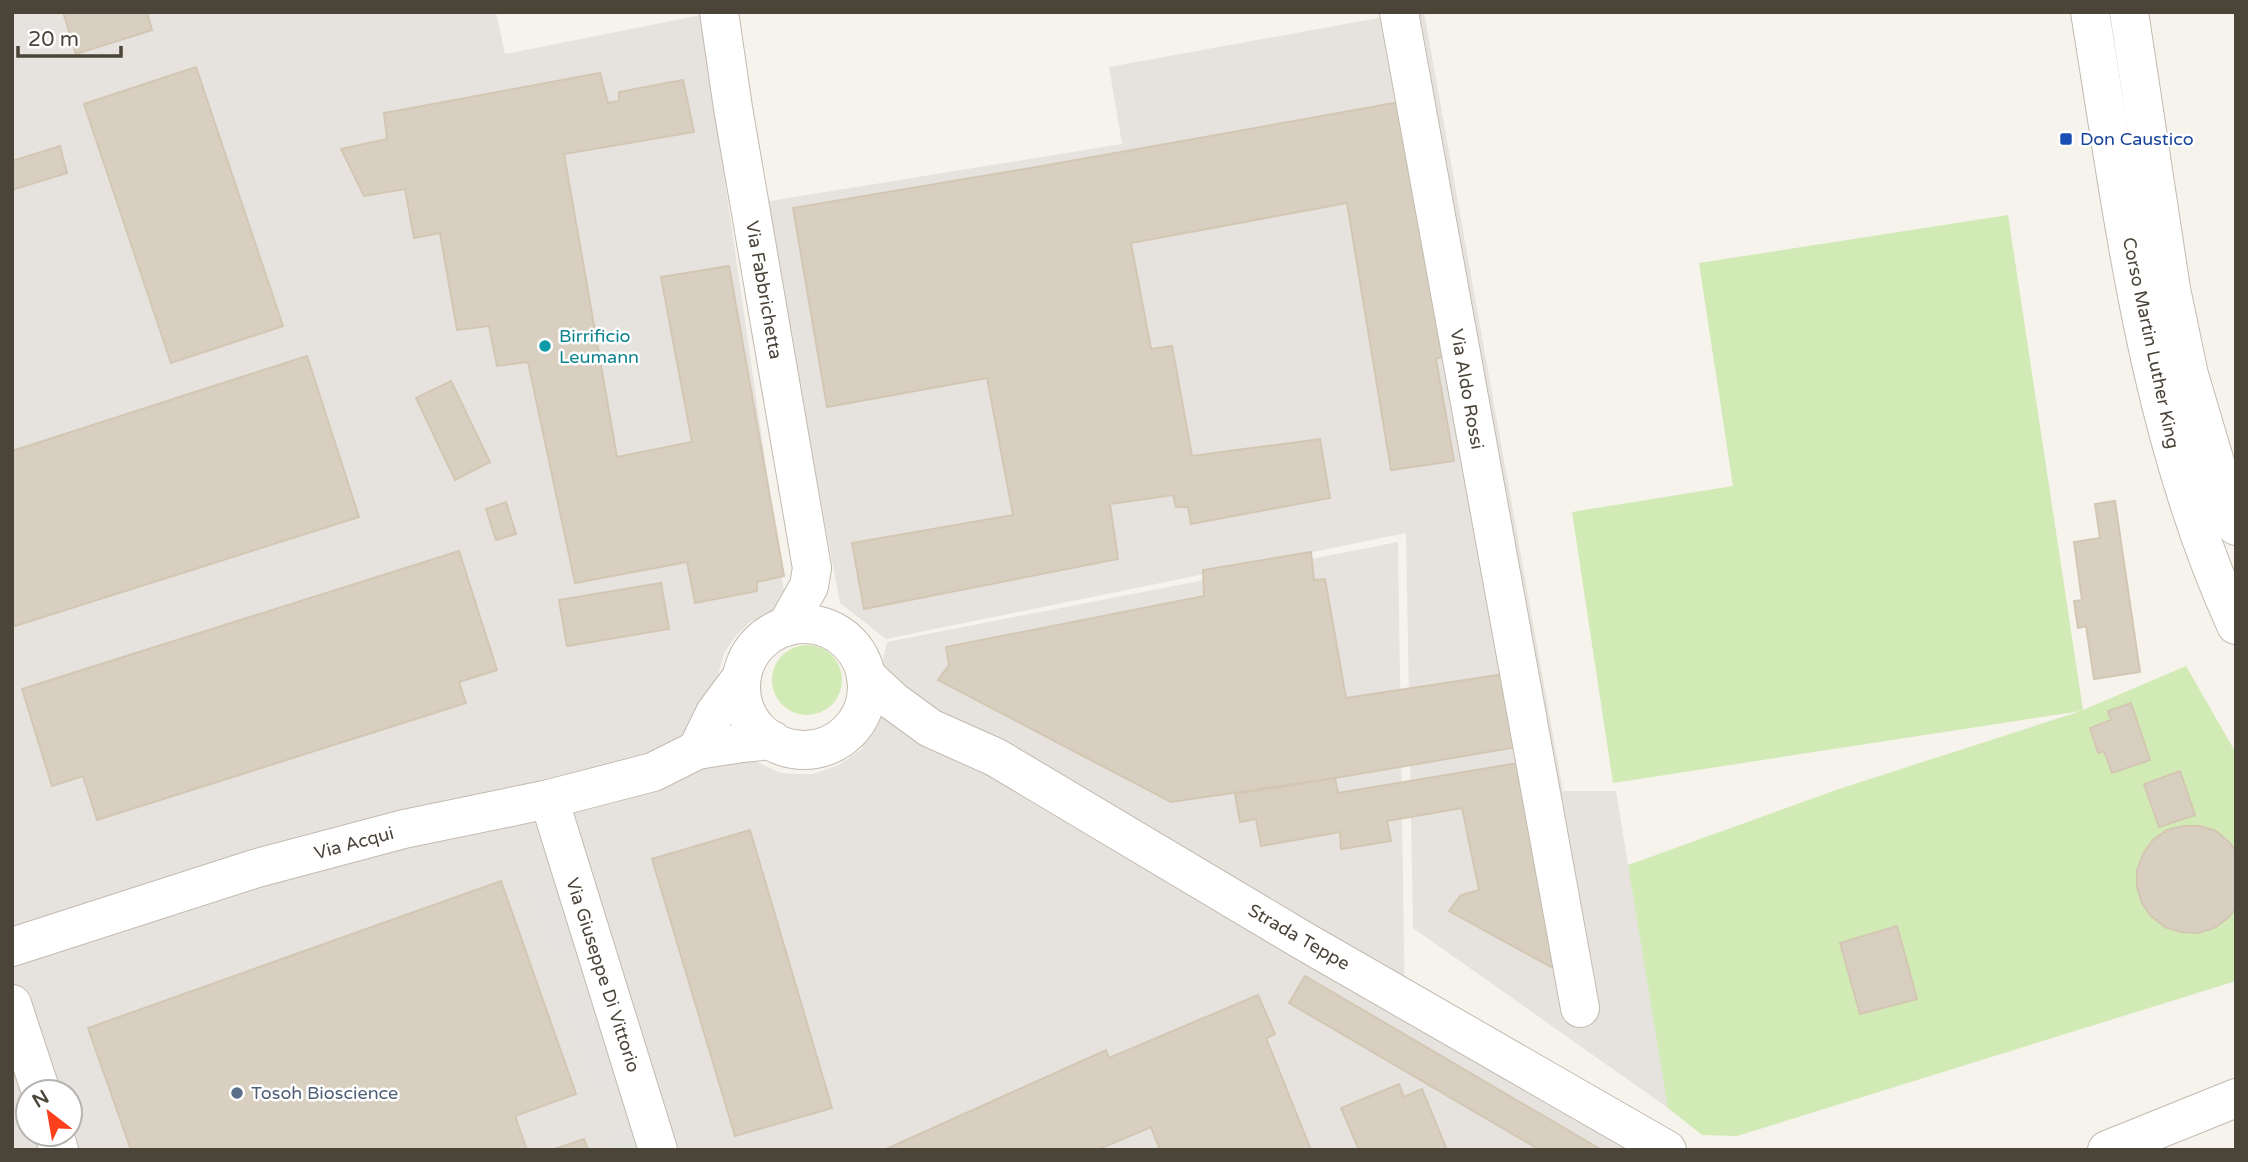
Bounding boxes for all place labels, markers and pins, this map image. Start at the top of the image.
place label: Don Caustico [2080,128,2194,150]
marker: Don Caustico [2058,131,2074,147]
place label: Birrificio Leumann [559,325,639,368]
marker: Birrificio Leumann [537,338,553,354]
place label: Tosoh Bioscience [251,1082,398,1104]
marker: Tosoh Bioscience [229,1085,245,1101]

